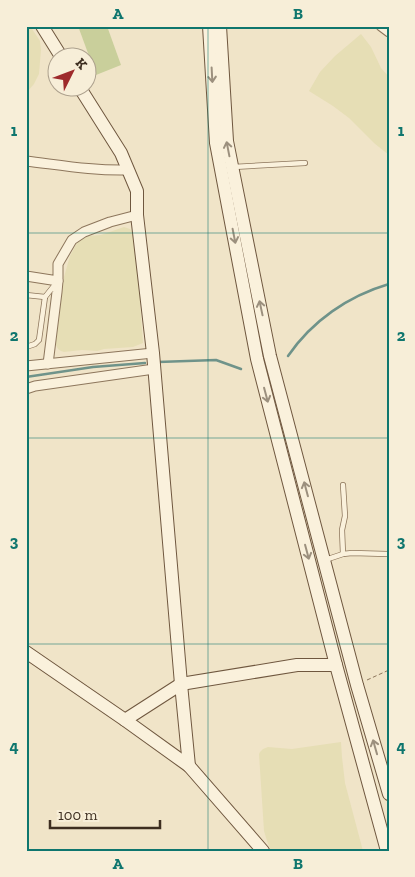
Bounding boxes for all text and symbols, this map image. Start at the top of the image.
text: A [113,4,124,23]
text: B [293,4,303,23]
north arrow [48,48,98,98]
text: K [72,54,91,73]
one-way arrow [207,67,216,83]
text: 1 [11,121,18,140]
text: 1 [398,121,405,140]
one-way arrow [223,141,232,157]
one-way arrow [229,227,239,243]
one-way arrow [255,300,265,316]
text: 2 [10,326,19,345]
text: 2 [397,326,406,345]
one-way arrow [262,386,271,402]
one-way arrow [300,482,310,498]
text: 3 [10,532,19,551]
text: 3 [397,532,406,551]
one-way arrow [303,544,312,560]
text: 4 [9,737,19,756]
text: 4 [396,737,406,756]
one-way arrow [370,740,380,756]
scale bar [50,797,160,829]
text: 100 m [58,806,97,824]
text: A [113,854,124,873]
text: B [293,854,303,873]

